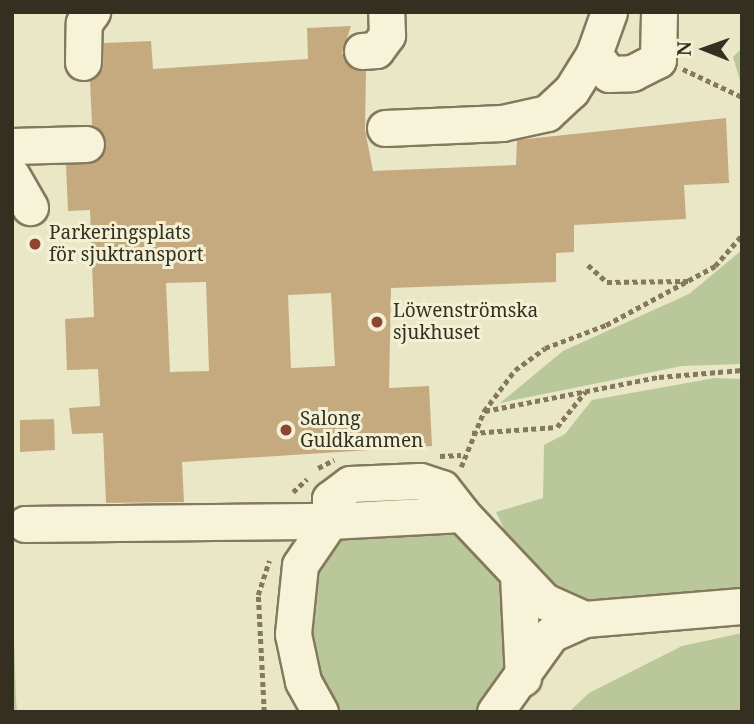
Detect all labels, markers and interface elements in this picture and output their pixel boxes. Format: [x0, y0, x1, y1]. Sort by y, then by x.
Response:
north arrow [670, 14, 740, 84]
text: N [671, 41, 697, 56]
place label: Parkeringsplats för sjuktransport [49, 222, 203, 266]
marker: Parkeringsplats för sjuktransport [27, 236, 43, 252]
place label: Löwenströmska sjukhuset [393, 300, 538, 344]
marker: Löwenströmska sjukhuset [367, 312, 387, 332]
place label: Salong Guldkammen [300, 408, 423, 452]
marker: Salong Guldkammen [278, 422, 294, 438]

